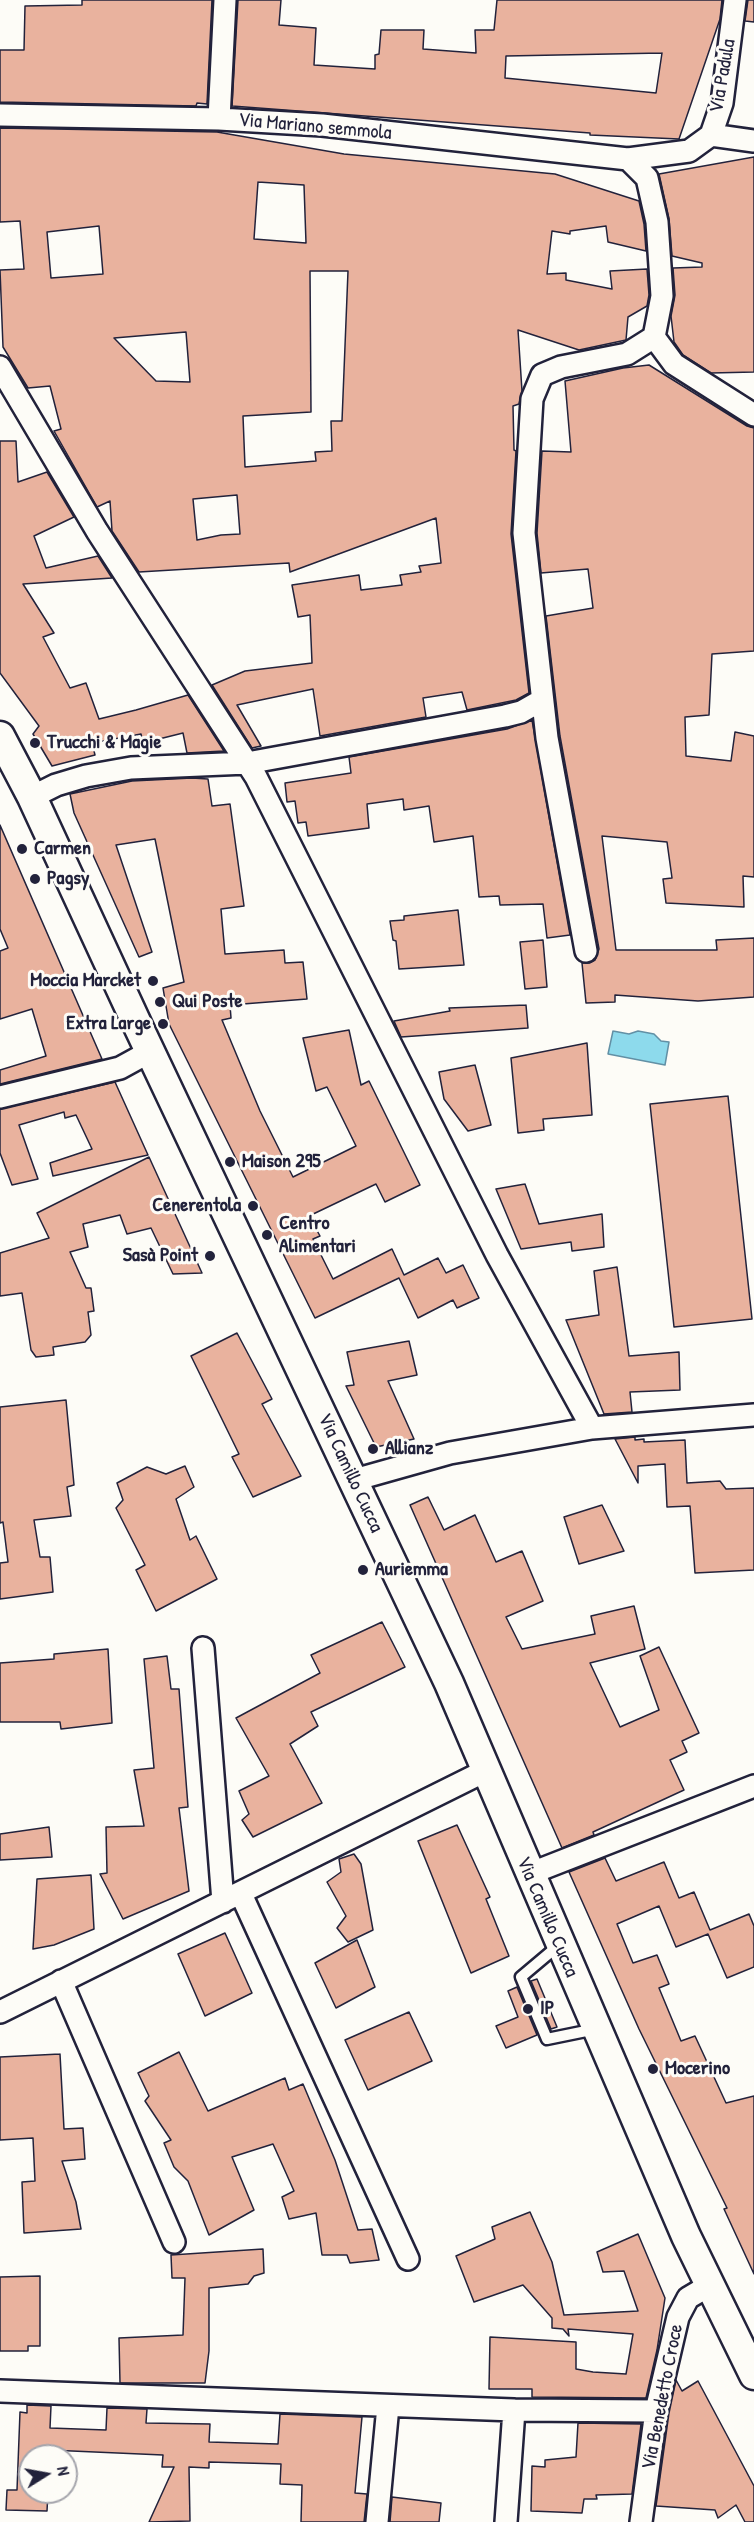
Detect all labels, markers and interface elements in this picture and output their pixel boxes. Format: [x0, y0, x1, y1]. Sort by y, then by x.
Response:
street label: Via Padula [705, 37, 741, 115]
street label: Via Mariano semmola [237, 108, 393, 146]
place label: Trucchi & Magie [47, 731, 161, 755]
marker: Trucchi & Magie [28, 736, 42, 750]
place label: Carmen [34, 837, 91, 861]
marker: Carmen [15, 842, 29, 856]
place label: Pagsy [47, 867, 90, 891]
marker: Pagsy [28, 872, 42, 886]
place label: Moccia Marcket [30, 969, 141, 993]
marker: Moccia Marcket [146, 974, 160, 988]
place label: Qui Poste [172, 990, 242, 1014]
marker: Qui Poste [153, 995, 167, 1009]
place label: Extra Large [66, 1012, 151, 1036]
marker: Extra Large [156, 1017, 170, 1031]
place label: Maison 295 [242, 1150, 321, 1174]
marker: Maison 295 [223, 1155, 237, 1169]
place label: Cenerentola [152, 1194, 241, 1218]
marker: Cenerentola [246, 1199, 260, 1213]
place label: Centro Alimentari [279, 1212, 356, 1259]
marker: Centro Alimentari [260, 1228, 274, 1242]
place label: Sasà Point [123, 1244, 198, 1268]
marker: Sasà Point [203, 1249, 217, 1263]
street label: Via Camillo Cucca [312, 1410, 388, 1536]
place label: Allianz [385, 1437, 433, 1461]
marker: Allianz [366, 1442, 380, 1456]
place label: Auriemma [375, 1558, 448, 1582]
marker: Auriemma [356, 1563, 370, 1577]
street label: Via Camillo Cucca [511, 1853, 583, 1981]
place label: IP [540, 1997, 554, 2021]
marker: IP [521, 2002, 535, 2016]
place label: Mocerino [665, 2057, 730, 2081]
marker: Mocerino [646, 2062, 660, 2076]
street label: Via Benedetto Croce [637, 2322, 689, 2472]
north arrow [18, 2444, 78, 2504]
text: N [52, 2465, 75, 2477]

